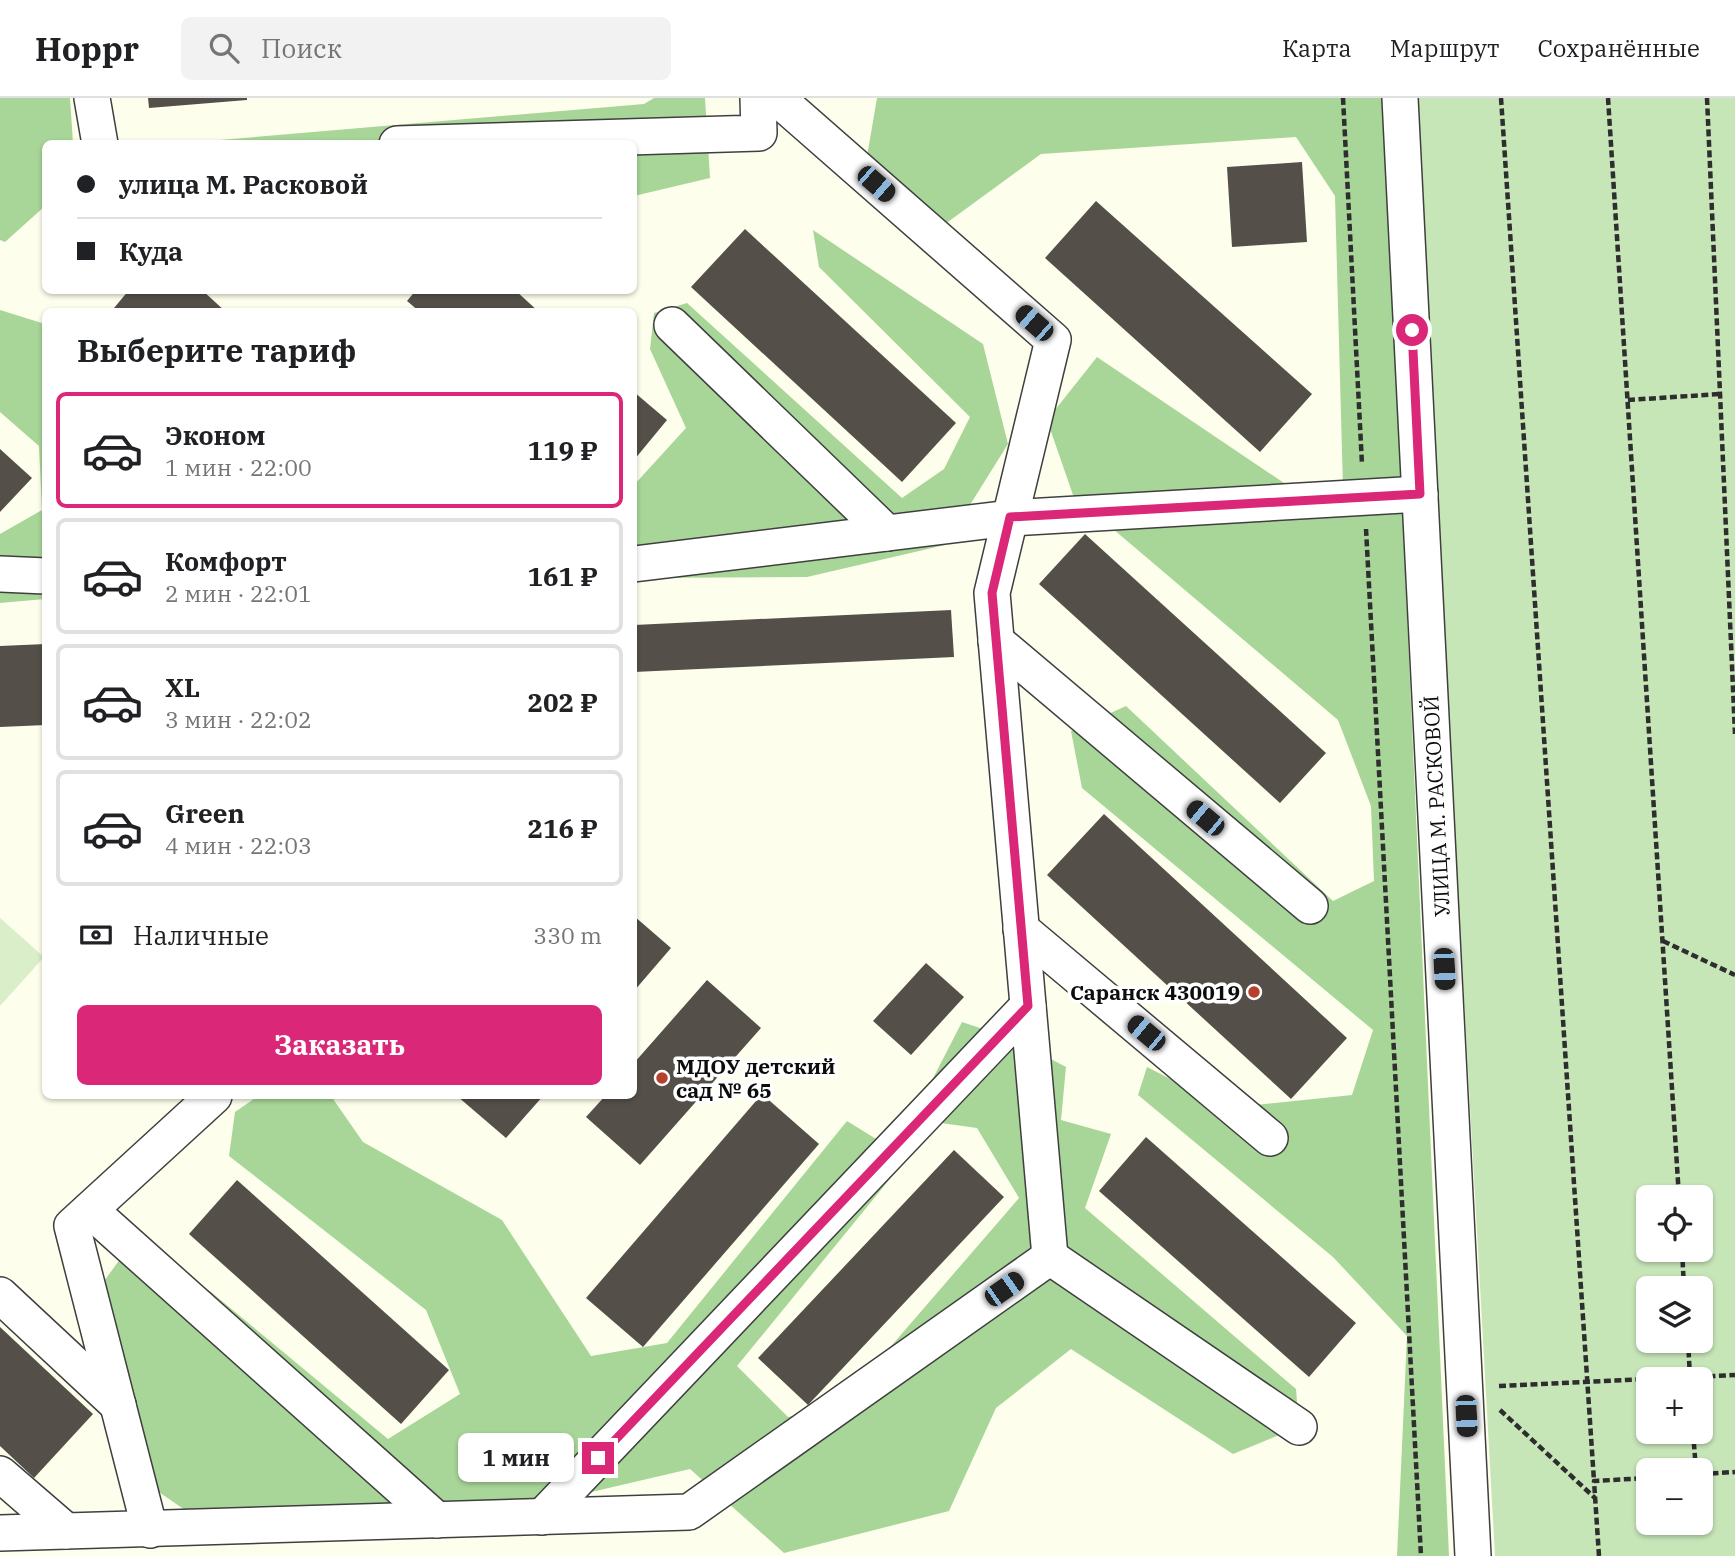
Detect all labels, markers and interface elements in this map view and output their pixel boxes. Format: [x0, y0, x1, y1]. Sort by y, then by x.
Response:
search box [181, 17, 671, 80]
text: Hoppr [35, 27, 139, 70]
icon: search [205, 29, 243, 67]
text: Поиск [261, 31, 342, 65]
text: Карта [1282, 32, 1352, 64]
text: Маршрут [1390, 32, 1499, 64]
text: Сохранённые [1537, 32, 1700, 64]
car [854, 162, 899, 206]
text: улица М. Расковой [119, 167, 368, 201]
text: Куда [119, 234, 183, 268]
car [1012, 301, 1057, 345]
route start [1396, 314, 1428, 346]
text: Выберите тариф [77, 329, 357, 371]
text: Эконом [165, 418, 266, 452]
icon: car [81, 419, 144, 482]
text: 119 ₽ [527, 433, 598, 467]
text: 1 мин · 22:00 [165, 452, 312, 482]
text: Комфорт [165, 544, 287, 578]
icon: car [81, 545, 144, 608]
text: 161 ₽ [527, 559, 598, 593]
text: 2 мин · 22:01 [165, 578, 312, 608]
text: XL [165, 670, 200, 704]
icon: car [81, 671, 144, 734]
text: 202 ₽ [527, 685, 598, 719]
street label: УЛИЦА М. РАСКОВОЙ [1416, 695, 1456, 917]
text: 3 мин · 22:02 [165, 704, 312, 734]
text: Green [165, 796, 245, 830]
car [1183, 796, 1228, 840]
icon: car [81, 797, 144, 860]
text: 216 ₽ [527, 811, 598, 845]
text: 4 мин · 22:03 [165, 830, 312, 860]
icon: cash [77, 916, 115, 954]
text: Наличные [133, 918, 269, 952]
text: 330 m [533, 920, 602, 950]
car [1433, 947, 1456, 991]
place label: Саранск 430019 [1070, 978, 1240, 1006]
marker: Саранск 430019 [1246, 984, 1262, 1000]
button: Заказать [77, 1005, 602, 1085]
car [1124, 1011, 1169, 1055]
place label: МДОУ детский сад № 65 [676, 1052, 835, 1104]
marker: МДОУ детский сад № 65 [654, 1070, 670, 1086]
map controls [1636, 1185, 1713, 1535]
button: locate [1636, 1185, 1713, 1262]
car [981, 1268, 1028, 1310]
button: layers [1636, 1276, 1713, 1353]
button: + [1636, 1367, 1713, 1444]
car [1455, 1394, 1478, 1438]
callout: 1 мин [458, 1434, 574, 1482]
text: 1 мин [482, 1442, 550, 1472]
route end [582, 1442, 614, 1474]
button: − [1636, 1458, 1713, 1535]

